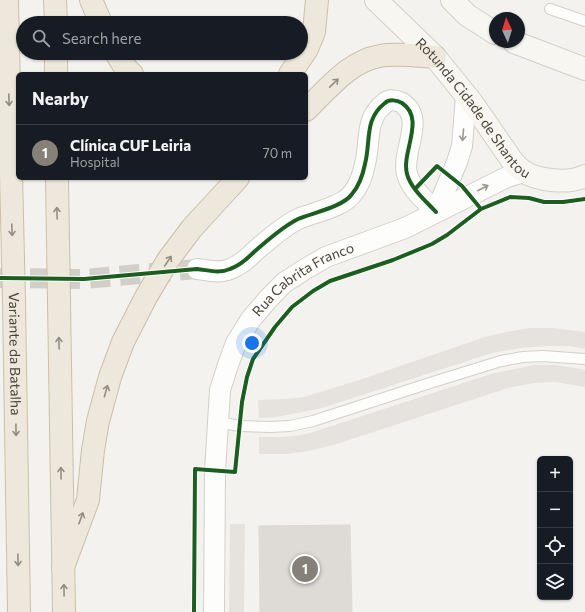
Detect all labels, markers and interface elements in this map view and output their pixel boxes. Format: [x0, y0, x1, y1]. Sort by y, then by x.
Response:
north arrow [489, 12, 525, 48]
search box [16, 16, 308, 60]
icon: search [30, 27, 52, 49]
text: Search here [62, 29, 141, 47]
street label: Rotunda Cidade de Shantou [412, 34, 534, 182]
one-way arrow [329, 79, 339, 88]
text: Nearby [32, 88, 89, 109]
one-way arrow [5, 93, 12, 106]
one-way arrow [459, 128, 467, 141]
text: Clínica CUF Leiria [70, 136, 191, 154]
text: 1 [42, 145, 48, 161]
text: 70 m [263, 145, 292, 161]
text: Hospital [70, 154, 120, 170]
one-way arrow [477, 184, 489, 192]
one-way arrow [53, 207, 61, 220]
one-way arrow [8, 223, 16, 236]
street label: Rua Cabrita Franco [248, 238, 356, 319]
one-way arrow [164, 256, 172, 267]
street label: Variante da Batalha [6, 292, 25, 416]
your location [242, 333, 262, 353]
one-way arrow [55, 337, 63, 350]
one-way arrow [103, 384, 110, 397]
one-way arrow [12, 423, 20, 436]
map controls [537, 456, 573, 600]
button: + [537, 456, 573, 492]
one-way arrow [57, 467, 65, 480]
button: − [537, 492, 573, 528]
one-way arrow [78, 512, 86, 524]
button: locate [537, 528, 573, 564]
one-way arrow [14, 553, 22, 566]
pin: 1 [292, 554, 318, 584]
button: layers [537, 564, 573, 600]
one-way arrow [60, 584, 68, 597]

